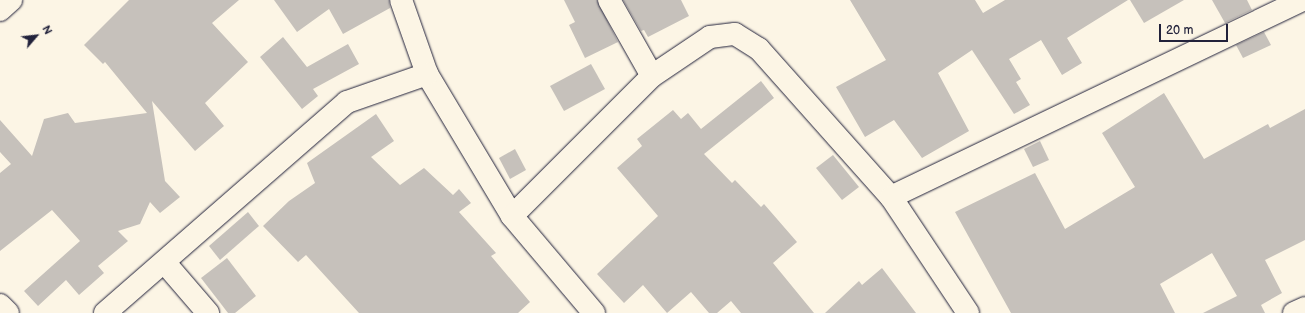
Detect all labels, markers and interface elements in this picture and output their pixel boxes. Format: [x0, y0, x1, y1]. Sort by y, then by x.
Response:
north arrow [16, 16, 56, 56]
scale bar [1161, 16, 1230, 42]
text: N [39, 23, 55, 37]
text: 20 m [1166, 23, 1193, 38]

